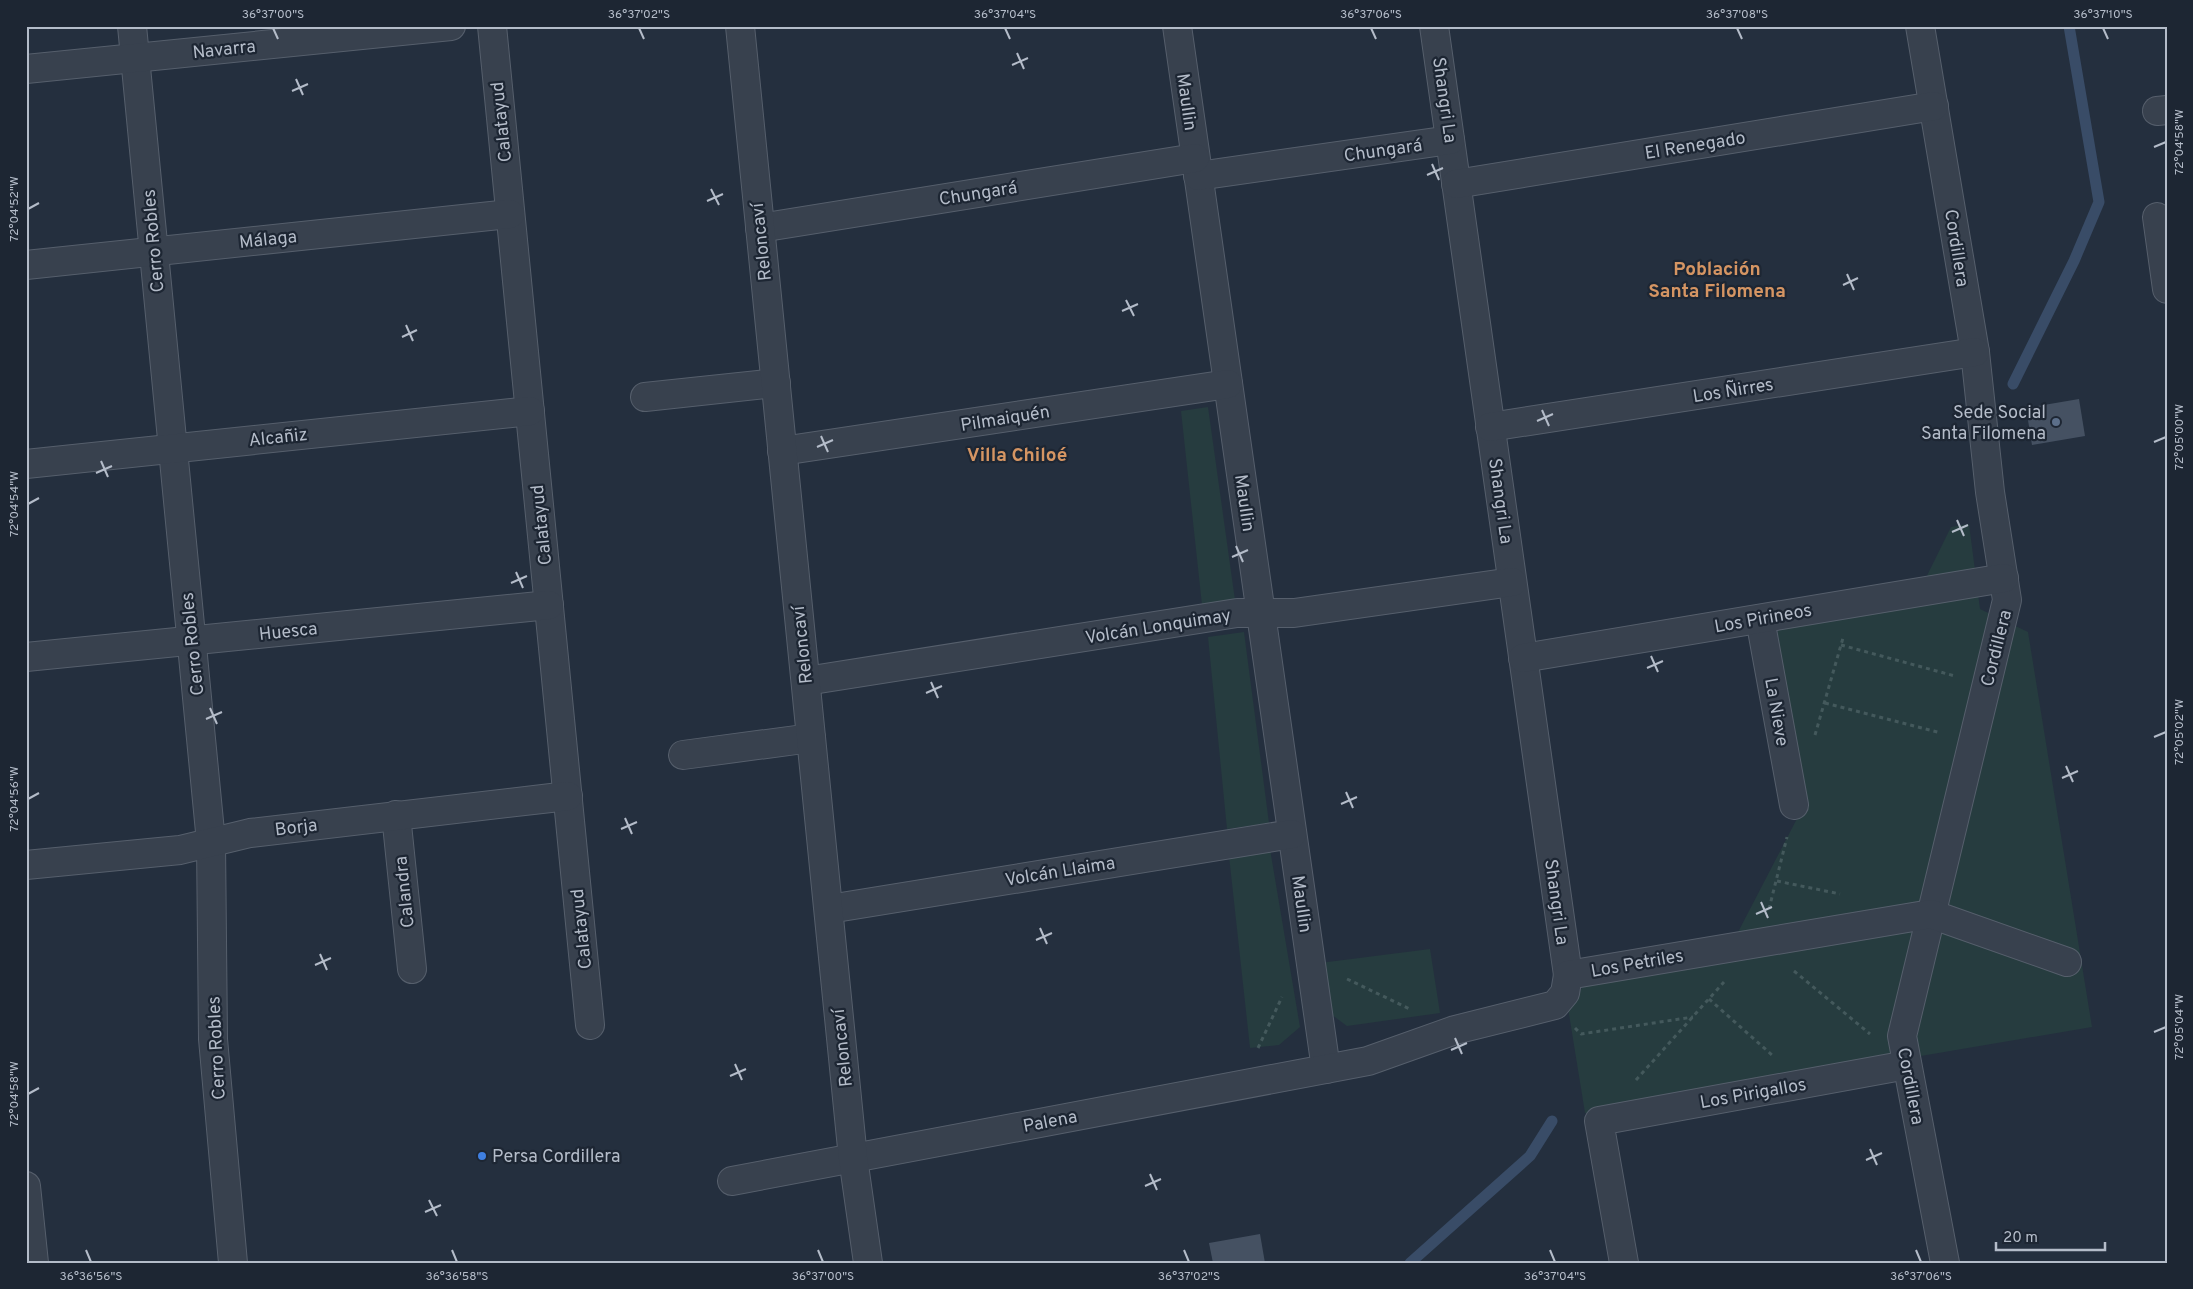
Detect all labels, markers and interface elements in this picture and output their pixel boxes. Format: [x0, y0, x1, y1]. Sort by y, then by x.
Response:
text: 36°37'00"S [242, 7, 304, 23]
text: 36°37'02"S [608, 7, 670, 23]
text: 36°37'04"S [974, 7, 1036, 23]
text: 36°37'06"S [1340, 7, 1402, 23]
text: 36°37'08"S [1706, 7, 1768, 23]
text: 36°37'10"S [2073, 7, 2133, 23]
street label: Navarra [192, 36, 257, 65]
street label: Shangri La [1426, 56, 1461, 145]
street label: Maullin [1170, 72, 1201, 132]
street label: Calatayud [487, 80, 518, 163]
text: 72°04'58"W [2172, 109, 2188, 175]
street label: El Renegado [1643, 127, 1747, 166]
street label: Chungará [1343, 135, 1424, 168]
text: 72°04'52"W [7, 176, 23, 242]
street label: Chungará [937, 177, 1019, 212]
street label: Cerro Robles [139, 188, 170, 294]
street label: Reloncaví [747, 200, 778, 282]
street label: Cordillera [1938, 208, 1973, 289]
street label: Málaga [238, 226, 298, 255]
district label: Población Santa Filomena [1648, 258, 1786, 304]
street label: Los Ñirres [1691, 372, 1775, 409]
street label: Pilmaiquén [959, 401, 1051, 438]
place label: Sede Social Santa Filomena [1921, 402, 2046, 446]
text: 72°05'00"W [2172, 404, 2188, 470]
marker: Sede Social Santa Filomena [2050, 416, 2062, 428]
street label: Alcañiz [247, 424, 309, 453]
district label: Villa Chiloé [967, 444, 1067, 468]
street label: Shangri La [1482, 457, 1517, 546]
text: 72°04'54"W [7, 471, 23, 537]
street label: Maullin [1228, 473, 1259, 533]
street label: Calatayud [527, 483, 558, 566]
street label: Cerro Robles [177, 591, 210, 697]
street label: Los Pirineos [1713, 600, 1814, 639]
street label: Reloncaví [788, 603, 819, 685]
street label: Volcán Lonquimay [1084, 605, 1233, 650]
street label: Cordillera [1977, 608, 2018, 689]
street label: Huesca [258, 618, 319, 647]
street label: La Nieve [1758, 676, 1793, 748]
text: 72°05'02"W [2172, 699, 2188, 765]
text: 72°04'56"W [7, 766, 23, 832]
street label: Borja [273, 814, 319, 843]
street label: Volcán Llaima [1003, 852, 1117, 893]
street label: Calandra [390, 855, 421, 929]
street label: Shangri La [1538, 858, 1573, 947]
street label: Maullin [1285, 874, 1316, 934]
street label: Calatayud [567, 887, 598, 970]
street label: Los Petriles [1589, 945, 1685, 984]
text: 72°05'04"W [2172, 994, 2188, 1060]
street label: Cerro Robles [203, 996, 232, 1100]
street label: Reloncaví [828, 1006, 859, 1088]
street label: Cordillera [1891, 1046, 1928, 1127]
text: 72°04'58"W [7, 1061, 23, 1127]
street label: Los Pirigallos [1698, 1074, 1808, 1115]
street label: Palena [1021, 1106, 1079, 1139]
place label: Persa Cordillera [492, 1146, 620, 1169]
marker: Persa Cordillera [476, 1150, 488, 1162]
scale bar [1996, 1219, 2104, 1251]
text: 20 m [2003, 1229, 2038, 1248]
text: 36°36'56"S [60, 1269, 122, 1285]
text: 36°36'58"S [425, 1269, 489, 1285]
text: 36°37'00"S [792, 1269, 854, 1285]
text: 36°37'02"S [1158, 1269, 1220, 1285]
text: 36°37'04"S [1524, 1269, 1586, 1285]
text: 36°37'06"S [1890, 1269, 1952, 1285]

